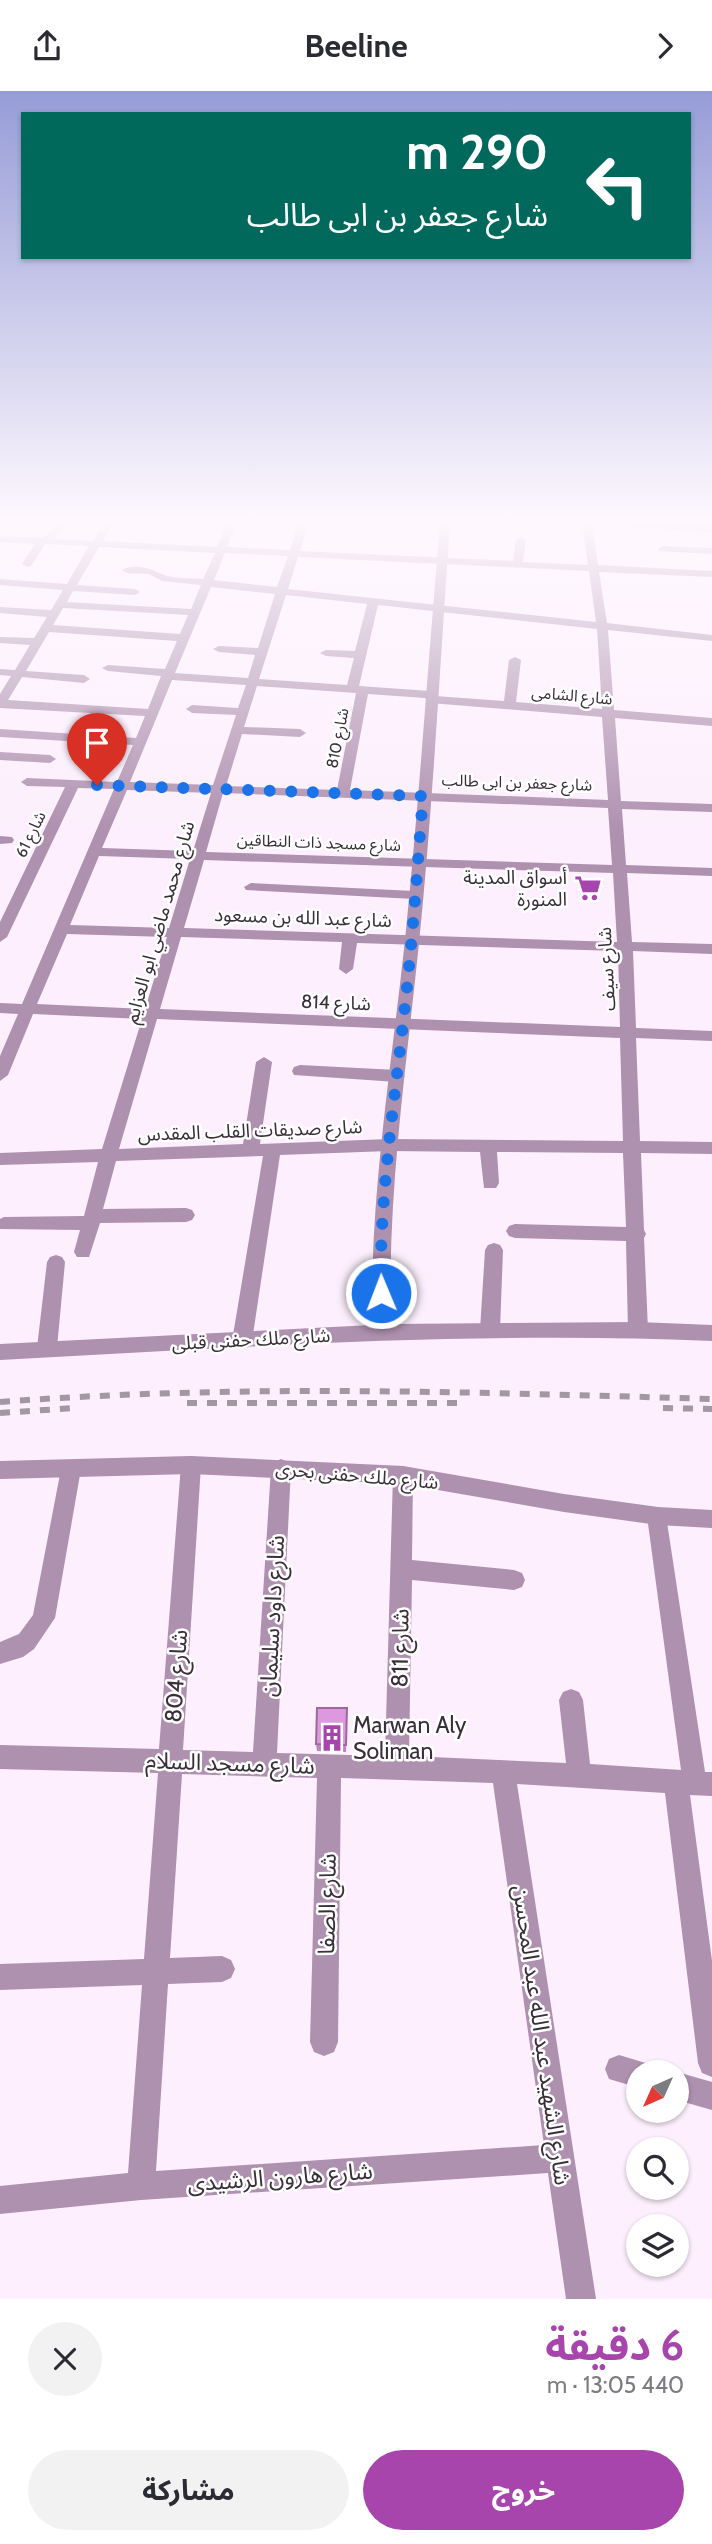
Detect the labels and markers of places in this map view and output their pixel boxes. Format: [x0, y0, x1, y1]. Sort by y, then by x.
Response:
pin [67, 713, 127, 785]
place label: أسواق المدينة المنورة [463, 866, 567, 911]
supermarket icon: أسواق المدينة المنورة [573, 873, 603, 903]
place label: Marwan Aly Soliman [353, 1711, 467, 1765]
building icon: Marwan Aly Soliman [317, 1723, 347, 1753]

